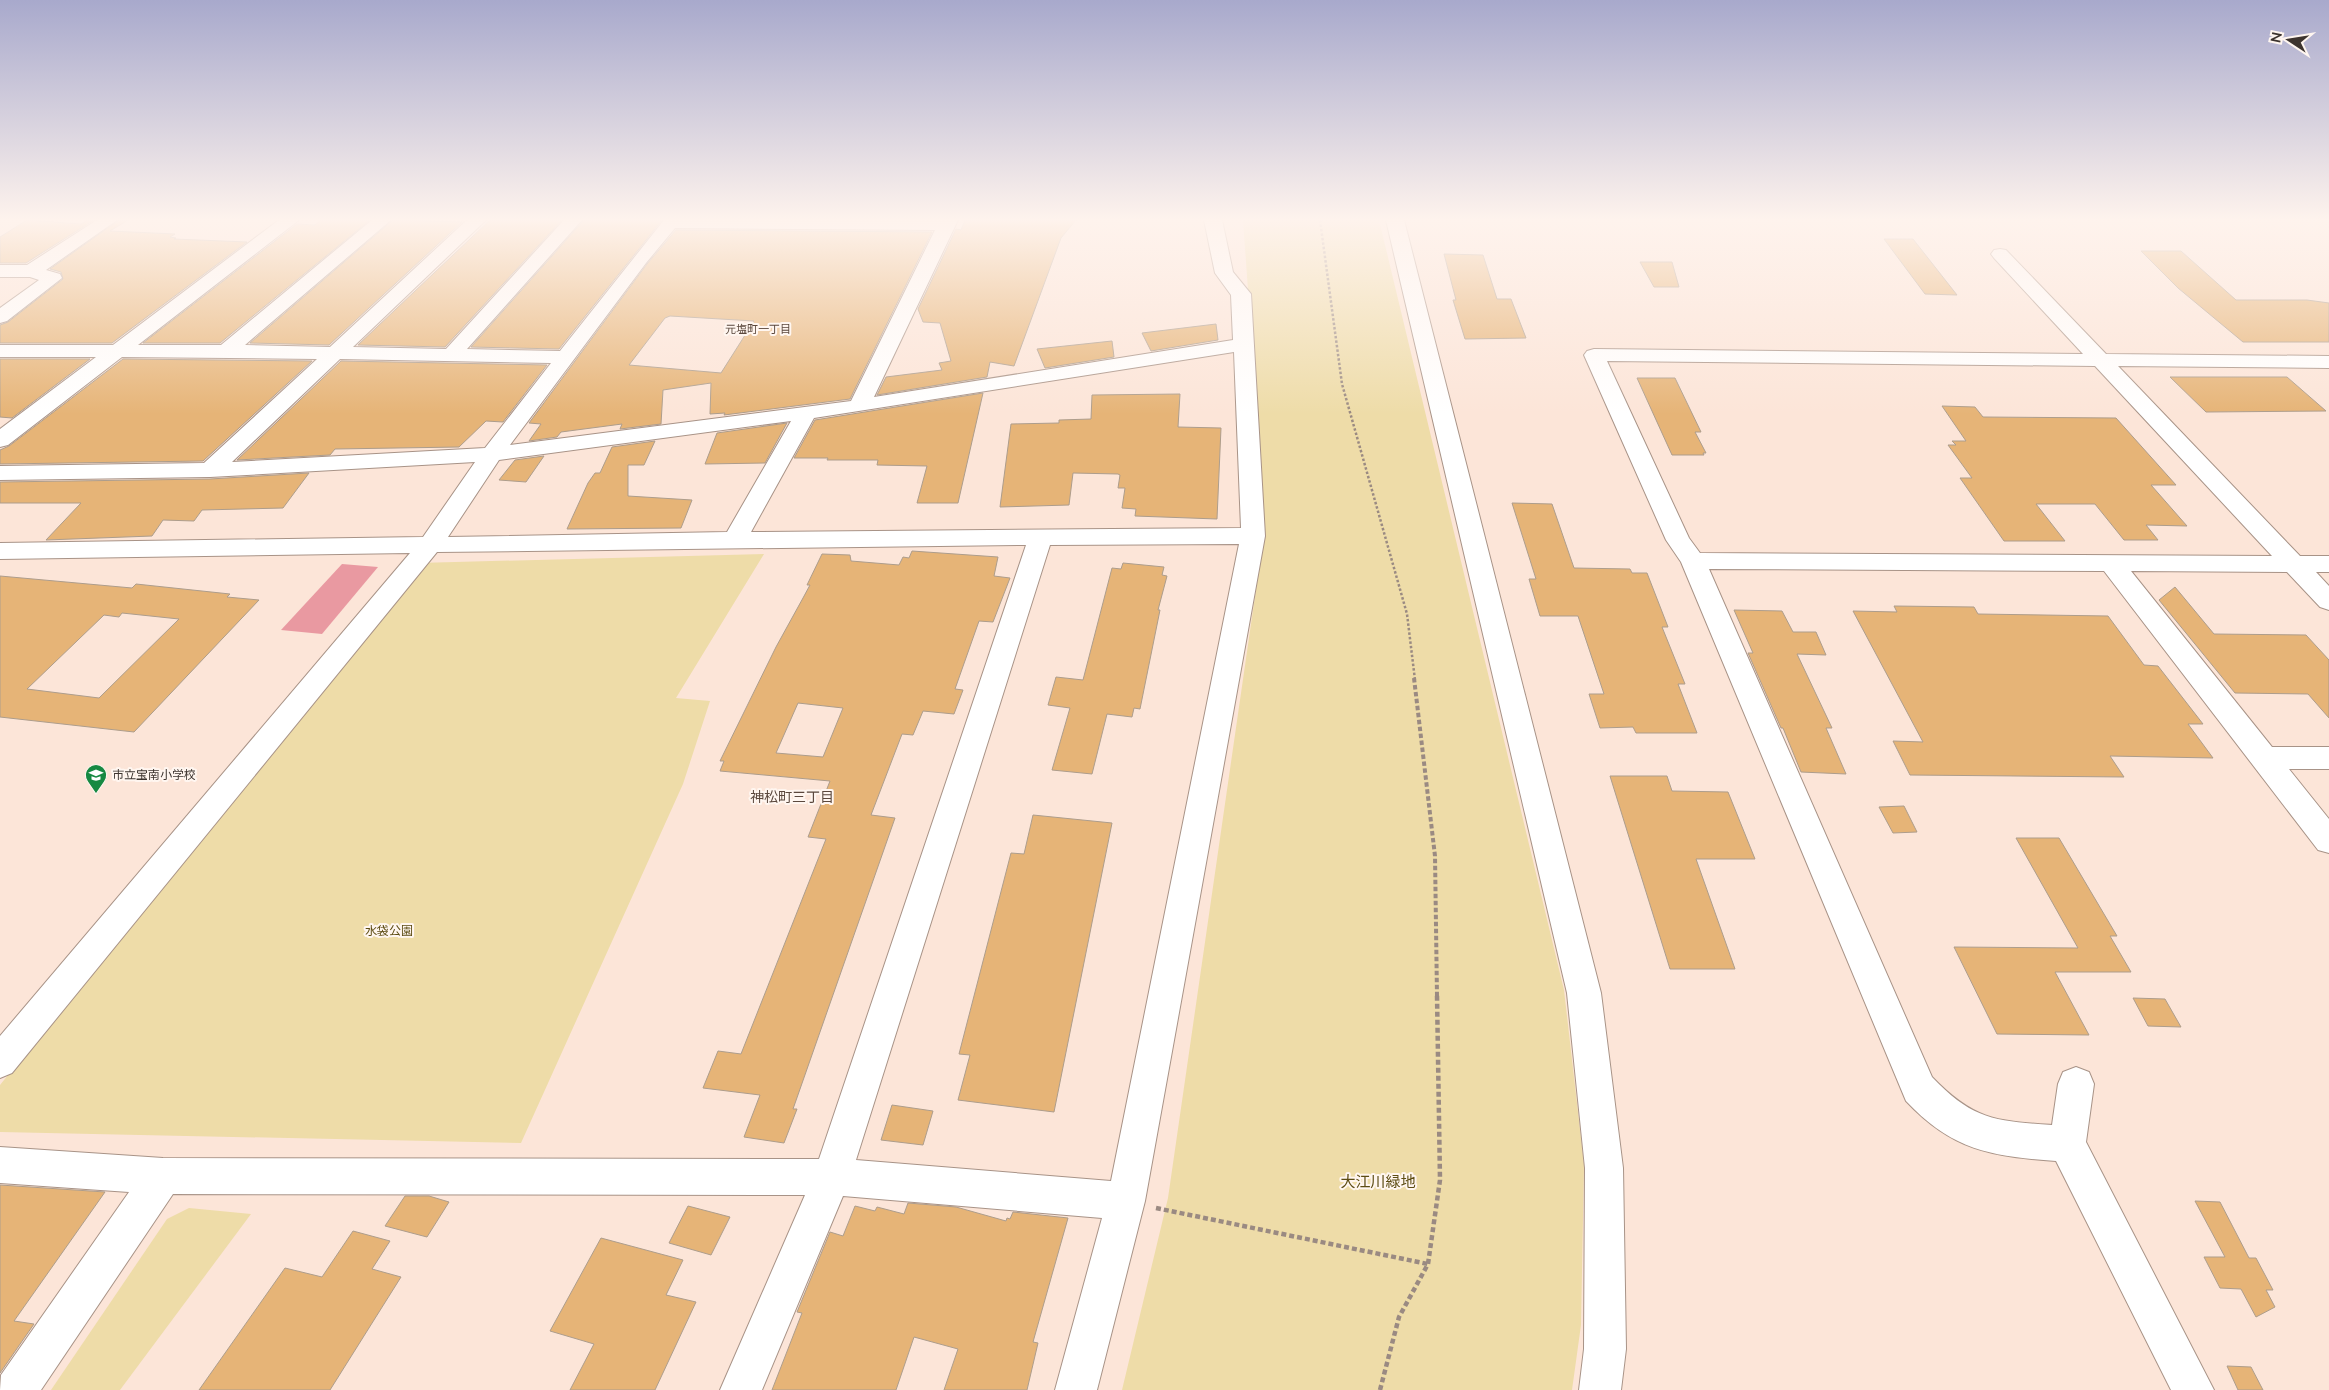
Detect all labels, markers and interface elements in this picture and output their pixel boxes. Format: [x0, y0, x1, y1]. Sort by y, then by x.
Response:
north arrow [2264, 15, 2314, 65]
text: N [2266, 30, 2287, 45]
district label: 元塩町一丁目 [725, 322, 791, 337]
school or university icon: 市立宝南小学校 [84, 763, 108, 794]
place label: 市立宝南小学校 [112, 767, 196, 783]
district label: 神松町三丁目 [750, 788, 834, 807]
park label: 水袋公園 [365, 923, 413, 939]
park label: 大江川緑地 [1340, 1172, 1416, 1192]

